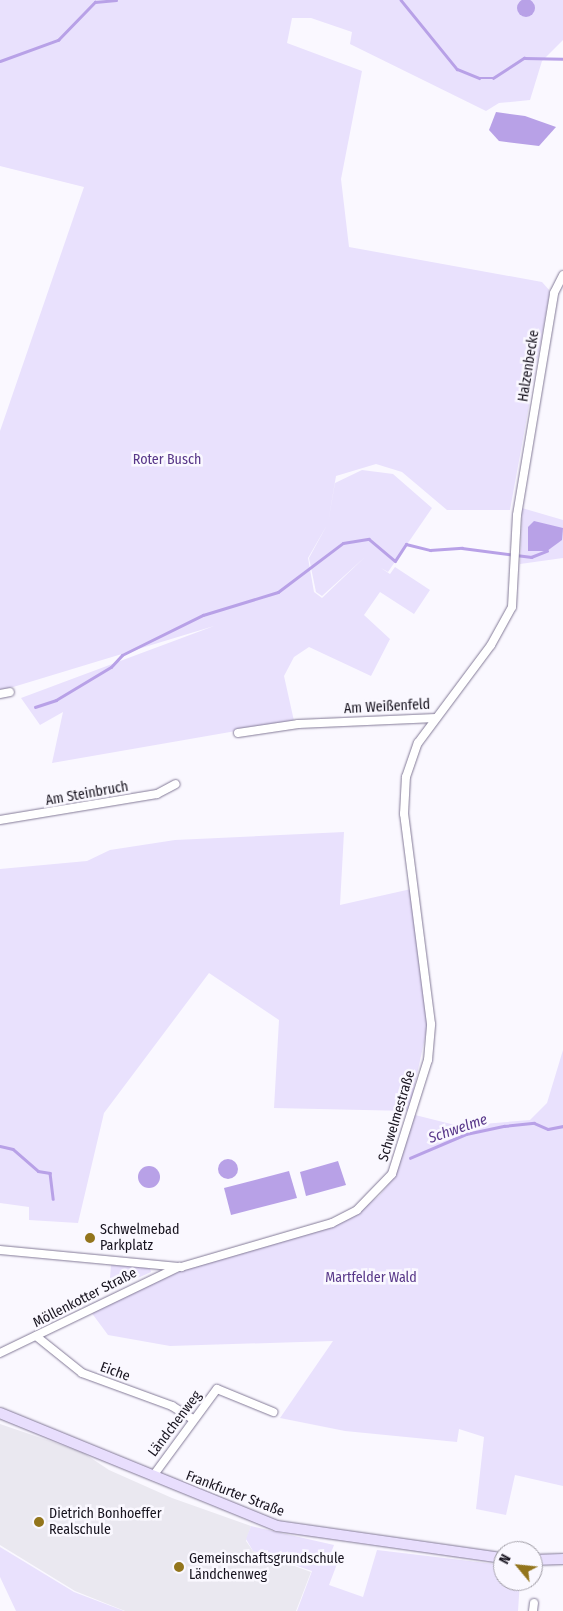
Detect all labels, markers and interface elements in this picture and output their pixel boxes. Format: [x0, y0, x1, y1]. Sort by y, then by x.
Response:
street label: Halzenbecke [515, 329, 543, 403]
park label: Roter Busch [133, 452, 201, 468]
street label: Am Weißenfeld [344, 696, 430, 718]
street label: Am Steinbruch [44, 778, 130, 810]
street label: Schwelmestraße [375, 1069, 419, 1163]
water label: Schwelme [426, 1111, 490, 1147]
place label: Schwelmebad Parkplatz [100, 1222, 179, 1254]
marker: Schwelmebad Parkplatz [84, 1232, 96, 1244]
street label: Möllenkotter Straße [30, 1265, 140, 1331]
park label: Martfelder Wald [325, 1270, 417, 1286]
street label: Eiche [98, 1359, 132, 1385]
street label: Ländchenweg [145, 1388, 205, 1460]
street label: Frankfurter Straße [183, 1468, 287, 1520]
place label: Dietrich Bonhoeffer Realschule [49, 1506, 162, 1538]
marker: Dietrich Bonhoeffer Realschule [33, 1516, 45, 1528]
north arrow [493, 1541, 543, 1591]
place label: Gemeinschaftsgrundschule Ländchenweg [189, 1551, 344, 1584]
text: N [496, 1552, 515, 1567]
marker: Gemeinschaftsgrundschule Ländchenweg [173, 1561, 185, 1573]

